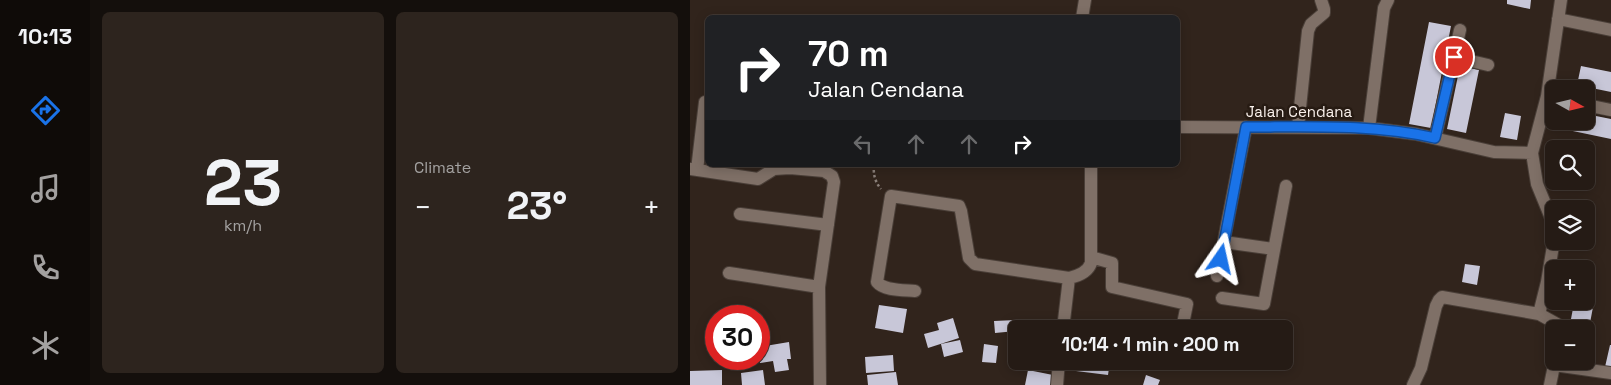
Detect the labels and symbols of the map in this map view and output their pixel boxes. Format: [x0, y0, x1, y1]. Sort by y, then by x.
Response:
pin [1433, 36, 1475, 78]
north arrow [1545, 80, 1595, 130]
street label: Jalan Cendana [1246, 102, 1353, 121]
position arrow [1194, 232, 1246, 284]
speed limit sign: 30 [705, 305, 770, 370]

